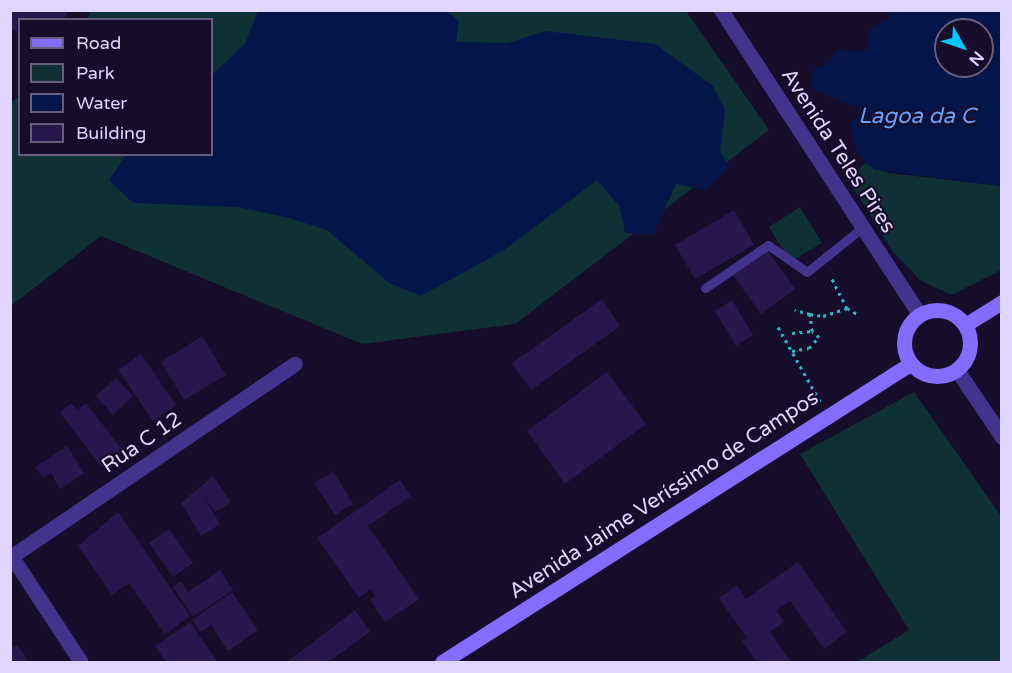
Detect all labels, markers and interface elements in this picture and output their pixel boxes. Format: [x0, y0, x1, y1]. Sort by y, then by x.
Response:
legend [18, 18, 213, 156]
north arrow [934, 18, 994, 78]
text: Road [76, 32, 121, 54]
text: N [964, 47, 988, 70]
text: Park [76, 62, 114, 84]
street label: Avenida Teles Pires [775, 64, 901, 238]
text: Water [76, 92, 127, 114]
water label: Lagoa da C [858, 104, 976, 130]
text: Building [76, 122, 146, 144]
street label: Avenida Jaime Veríssimo de Campos [505, 385, 823, 605]
street label: Rua C 12 [97, 407, 187, 479]

